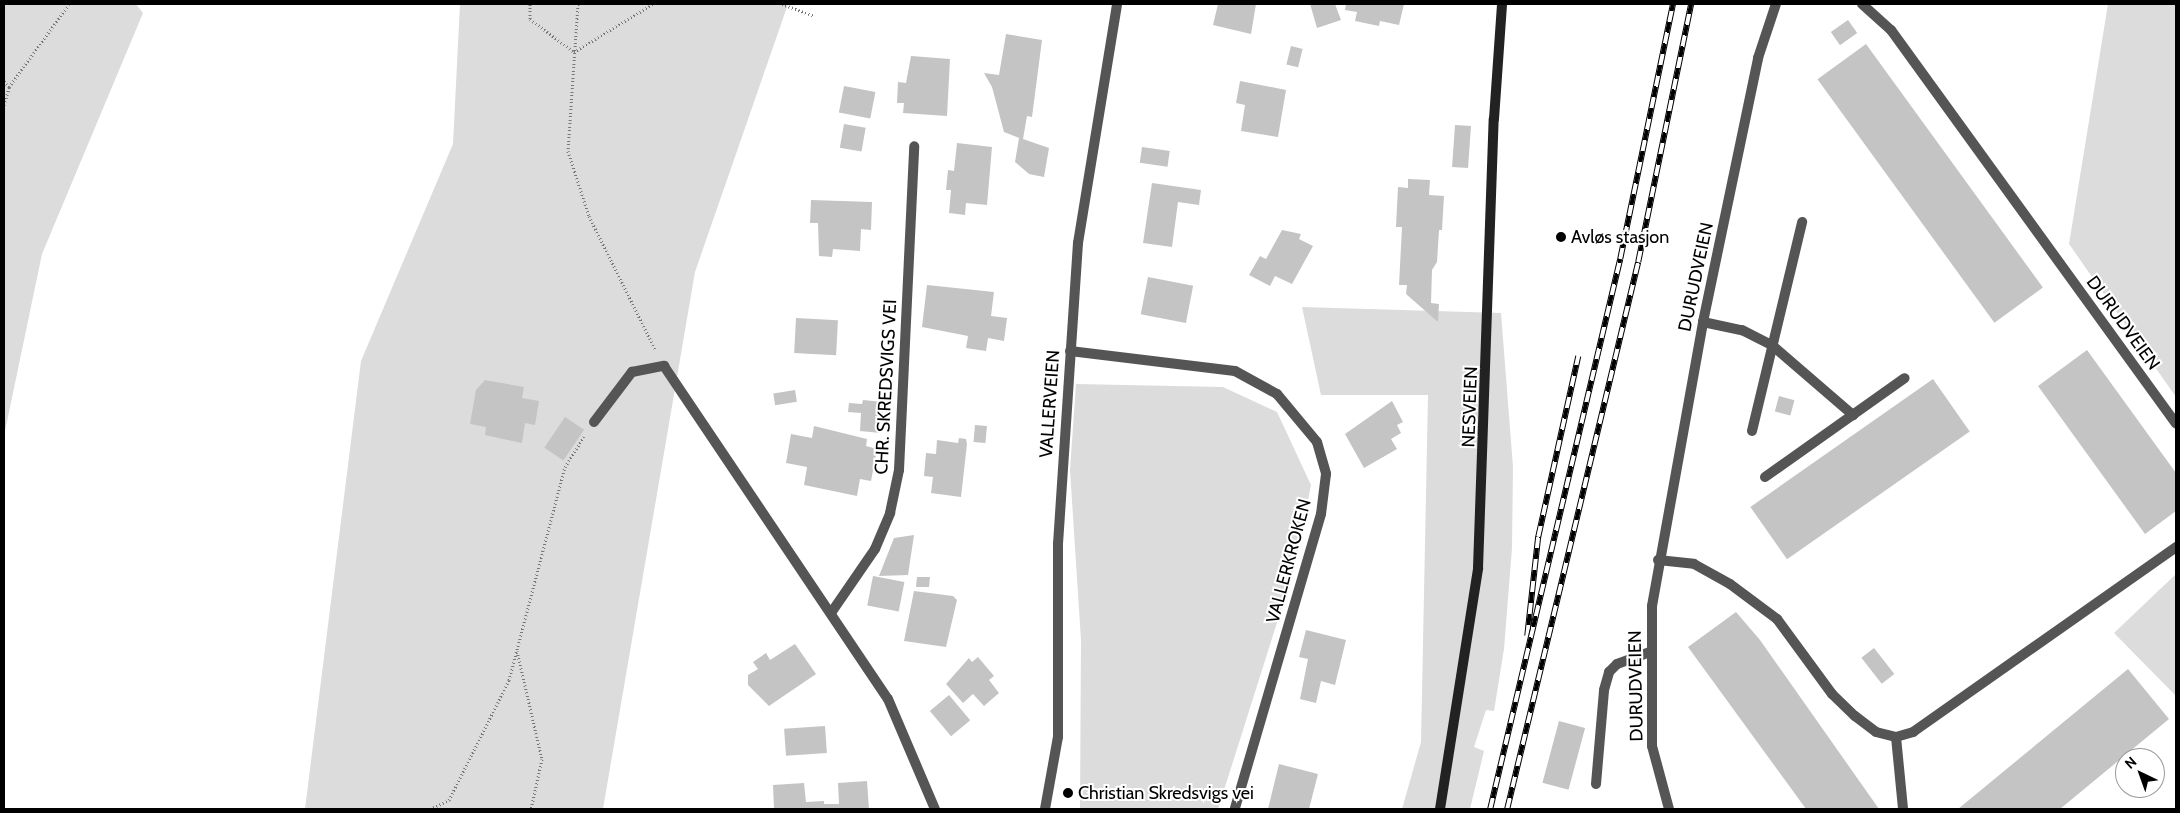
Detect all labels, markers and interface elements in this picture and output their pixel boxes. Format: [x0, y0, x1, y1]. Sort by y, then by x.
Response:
street label: DURUDVEIEN [1674, 220, 1718, 334]
place label: Avløs stasjon [1571, 226, 1669, 248]
marker: Avløs stasjon [1555, 231, 1567, 243]
street label: DURUDVEIEN [2082, 272, 2164, 374]
street label: CHR. SKREDSVIGS VEI [871, 299, 901, 475]
street label: VALLERVEIEN [1035, 349, 1065, 459]
street label: NESVEIEN [1458, 366, 1482, 448]
street label: VALLERKROKEN [1262, 496, 1316, 626]
street label: DURUDVEIEN [1624, 630, 1648, 742]
north arrow [2115, 748, 2165, 798]
text: N [2121, 753, 2140, 773]
place label: Christian Skredsvigs vei [1078, 782, 1254, 804]
marker: Christian Skredsvigs vei [1062, 787, 1074, 799]

